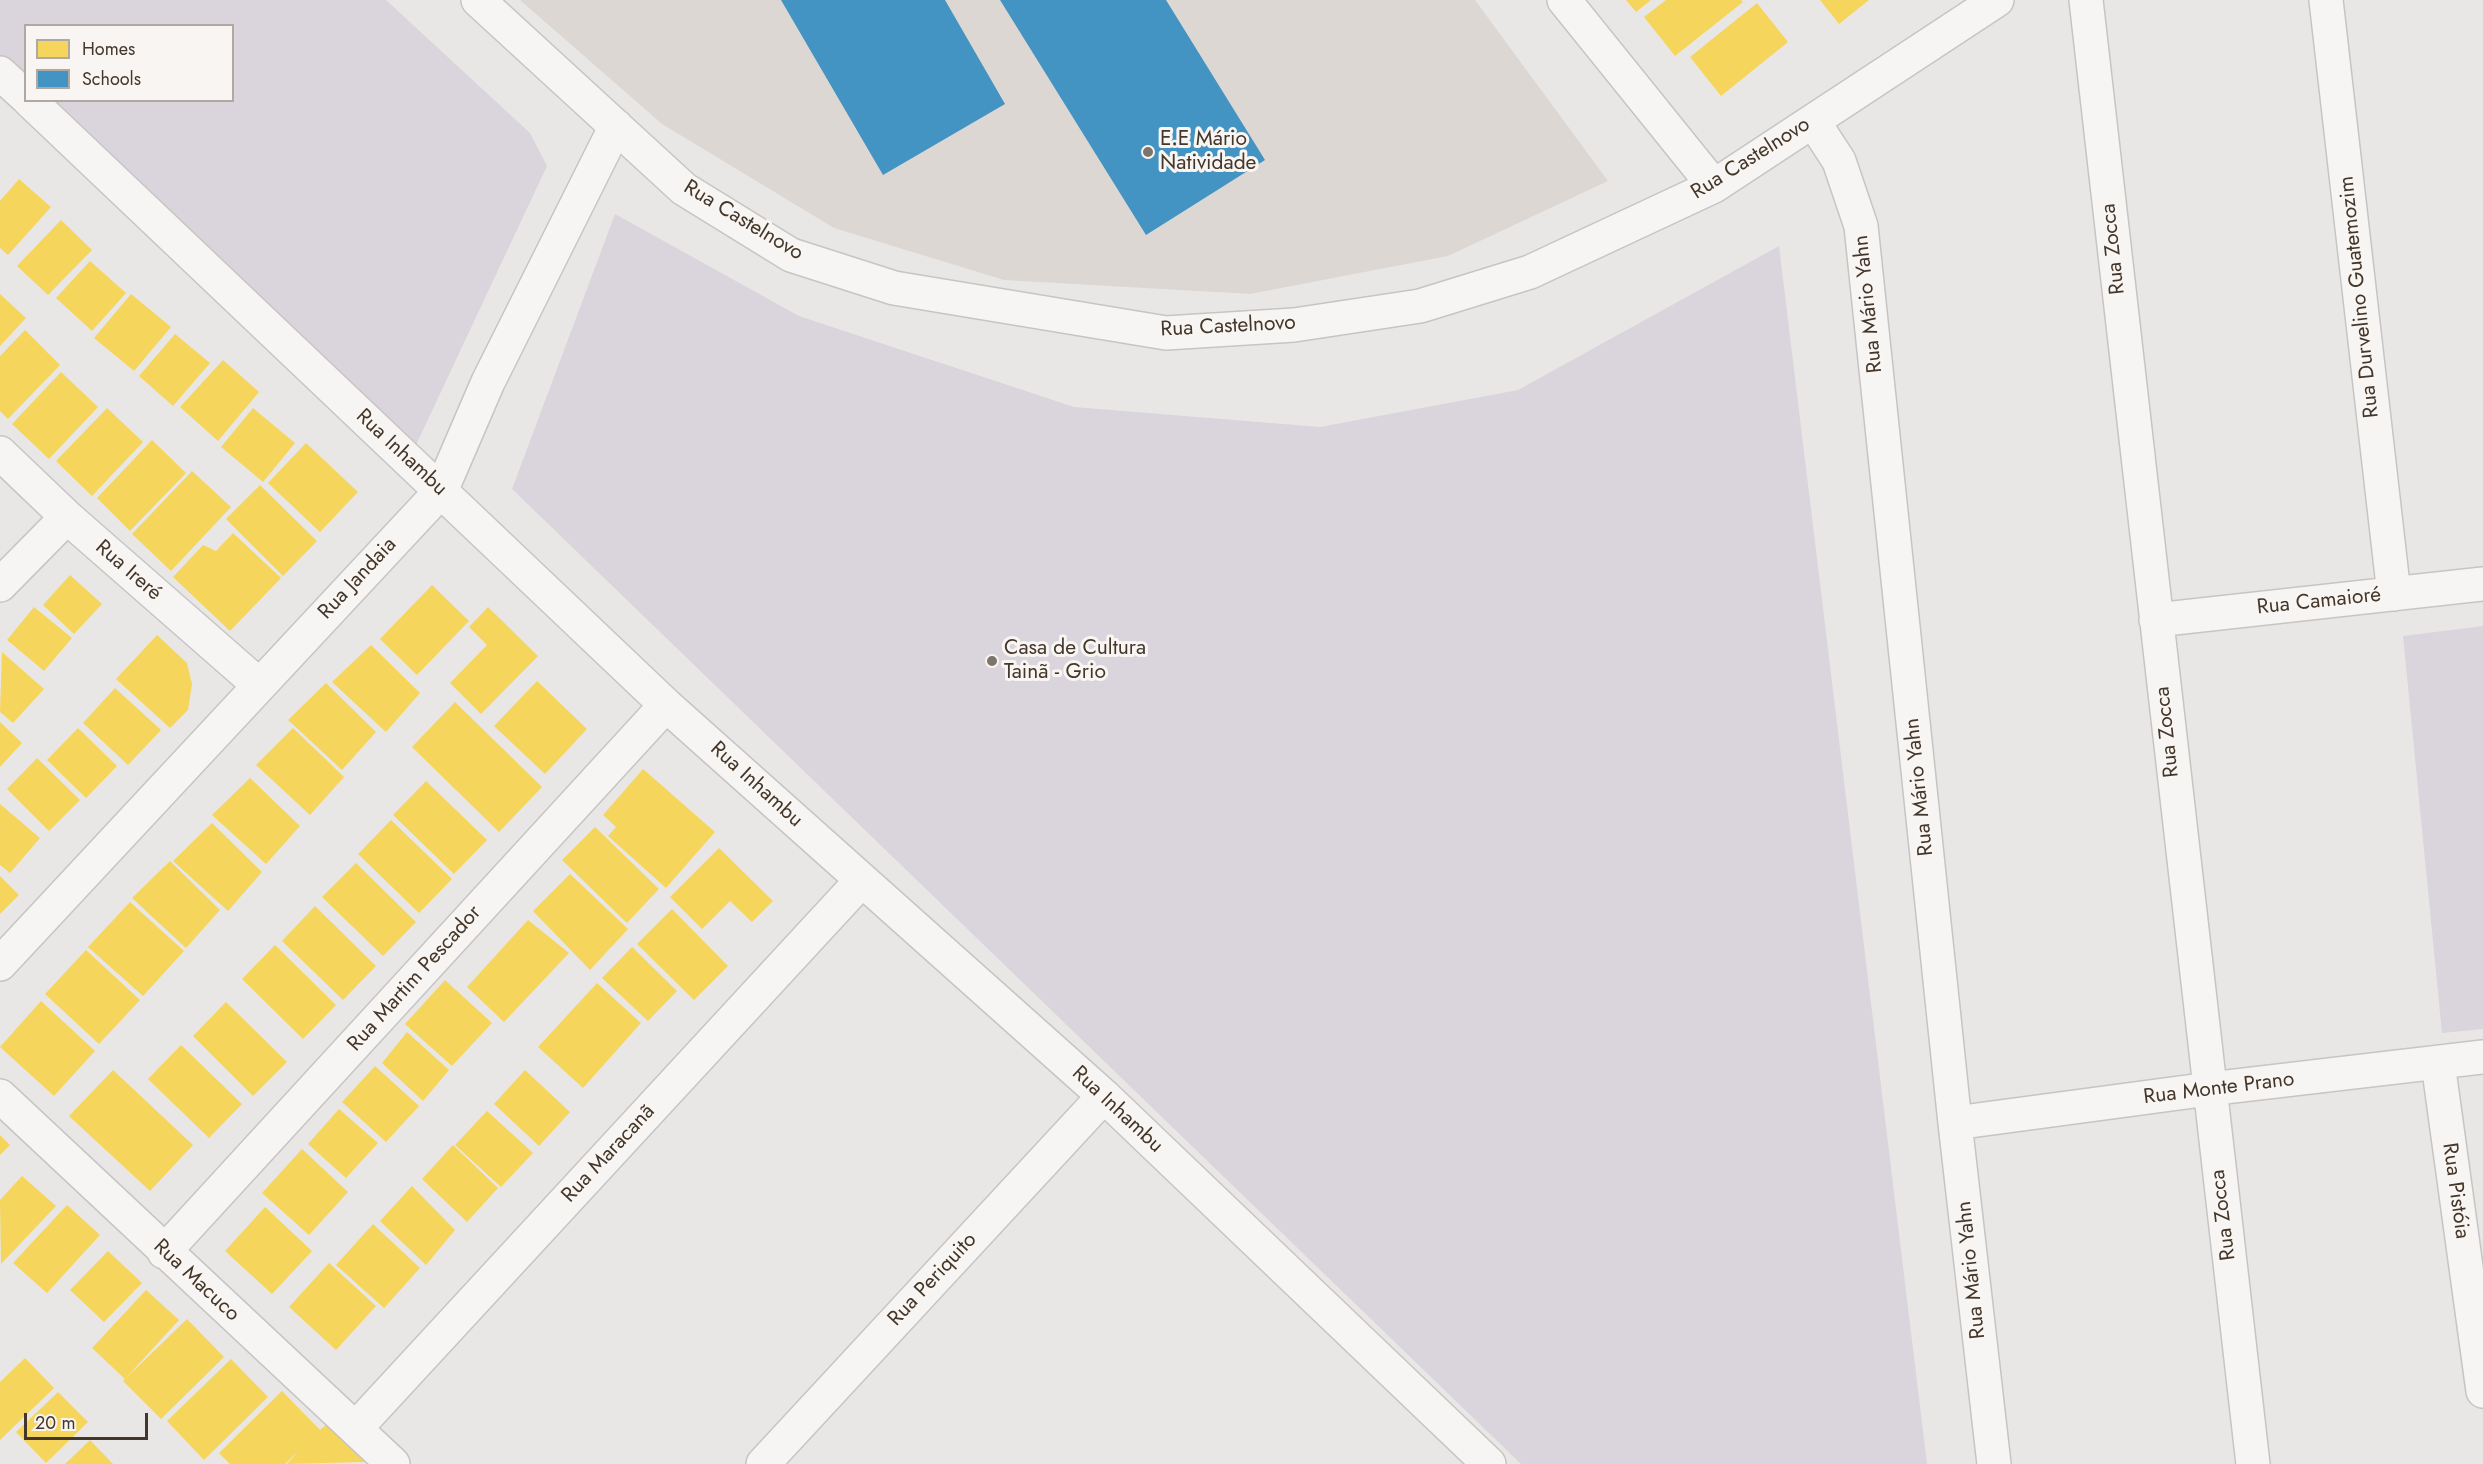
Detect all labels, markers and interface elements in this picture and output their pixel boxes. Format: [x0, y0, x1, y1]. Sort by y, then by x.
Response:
legend [24, 24, 234, 102]
text: Homes [82, 36, 135, 62]
text: Schools [82, 66, 141, 92]
street label: Rua Castelnovo [1687, 112, 1815, 206]
place label: E.E Mário Natividade [1160, 127, 1256, 177]
marker: E.E Mário Natividade [1141, 145, 1155, 159]
street label: Rua Castelnovo [678, 175, 808, 267]
street label: Rua Durvelino Guatemozim [2335, 175, 2385, 419]
street label: Rua Zocca [2097, 202, 2131, 296]
street label: Rua Mário Yahn [1849, 234, 1889, 374]
street label: Rua Castelnovo [1160, 311, 1296, 343]
street label: Rua Inhambu [350, 404, 452, 502]
street label: Rua Jandaia [314, 533, 402, 625]
street label: Rua Ireré [90, 535, 166, 607]
street label: Rua Camaioré [2256, 583, 2382, 621]
place label: Casa de Cultura Tainã - Grio [1004, 636, 1146, 686]
marker: Casa de Cultura Tainã - Grio [985, 654, 999, 668]
street label: Rua Zocca [2151, 685, 2185, 779]
street label: Rua Mário Yahn [1900, 717, 1940, 857]
street label: Rua Inhambu [705, 737, 807, 833]
street label: Rua Martim Pescador [343, 901, 487, 1057]
street label: Rua Inhambu [1066, 1061, 1168, 1159]
street label: Rua Monte Prano [2142, 1067, 2296, 1111]
street label: Rua Maracanã [557, 1100, 661, 1208]
street label: Rua Pistóia [2436, 1141, 2474, 1241]
street label: Rua Zocca [2206, 1168, 2242, 1262]
street label: Rua Mário Yahn [1952, 1200, 1992, 1340]
street label: Rua Periquito [883, 1228, 983, 1332]
street label: Rua Macuco [148, 1235, 244, 1327]
scale bar [27, 1401, 152, 1439]
text: 20 m [35, 1410, 75, 1436]

